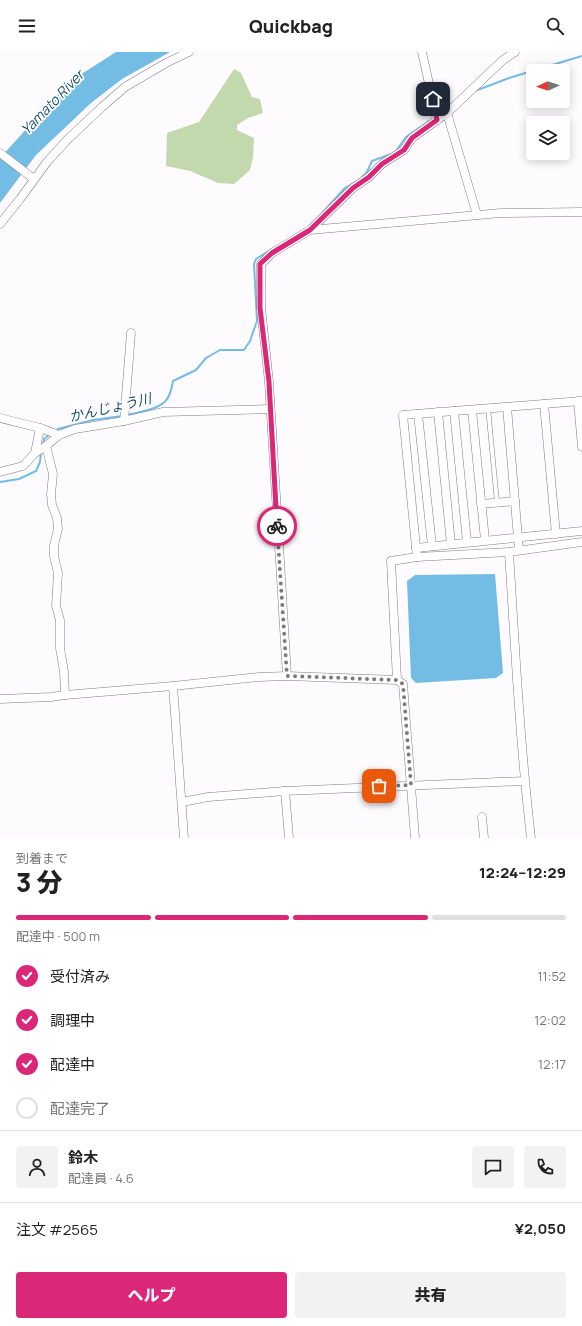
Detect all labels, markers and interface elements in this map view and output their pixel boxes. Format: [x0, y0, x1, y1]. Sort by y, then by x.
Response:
text: Quickbag [249, 14, 333, 38]
icon: menu [16, 15, 38, 37]
icon: search [544, 15, 566, 37]
water label: Yamato River [16, 64, 89, 138]
north arrow [526, 64, 570, 108]
map controls [526, 64, 570, 160]
pin [416, 82, 450, 116]
icon: home [422, 88, 444, 110]
button: layers [526, 116, 570, 160]
water label: かんじょう川 [67, 388, 155, 426]
courier [257, 506, 297, 546]
icon: bike [266, 515, 288, 537]
pin [362, 769, 396, 803]
icon: bag [368, 775, 390, 797]
text: 到着まで [16, 849, 68, 867]
text: 12:24–12:29 [479, 862, 566, 883]
text: 3 分 [16, 864, 63, 900]
text: 配達中 · 500 m [16, 927, 100, 945]
icon: check [16, 965, 38, 987]
text: 受付済み [50, 966, 110, 987]
text: 11:52 [537, 967, 566, 985]
icon: check [16, 1009, 38, 1031]
text: 調理中 [50, 1010, 95, 1031]
text: 12:02 [534, 1011, 566, 1029]
icon: check [16, 1053, 38, 1075]
text: 配達中 [50, 1054, 95, 1075]
text: 12:17 [538, 1055, 566, 1073]
text: 配達完了 [50, 1098, 110, 1119]
button: person [16, 1146, 58, 1188]
button: chat [472, 1146, 514, 1188]
button: phone [524, 1146, 566, 1188]
text: 鈴木 [68, 1147, 98, 1168]
text: 配達員 · 4.6 [68, 1169, 134, 1187]
text: ¥2,050 [515, 1218, 566, 1239]
text: 注文 #2565 [16, 1219, 98, 1240]
button: ヘルプ [16, 1272, 287, 1318]
button: 共有 [295, 1272, 566, 1318]

